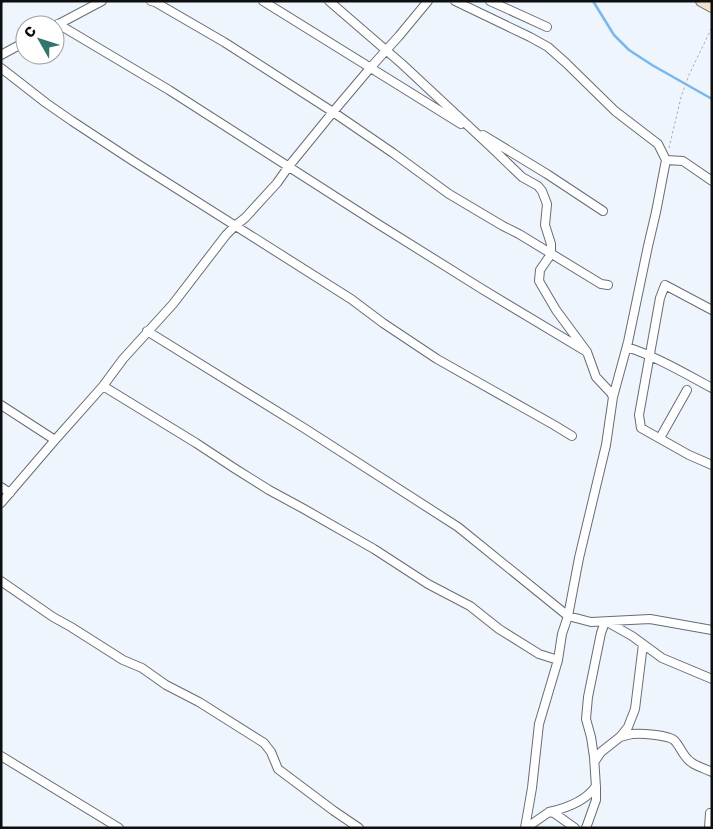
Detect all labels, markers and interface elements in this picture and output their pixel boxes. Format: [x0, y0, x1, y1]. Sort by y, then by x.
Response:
north arrow [15, 15, 65, 65]
text: С [21, 23, 40, 41]

